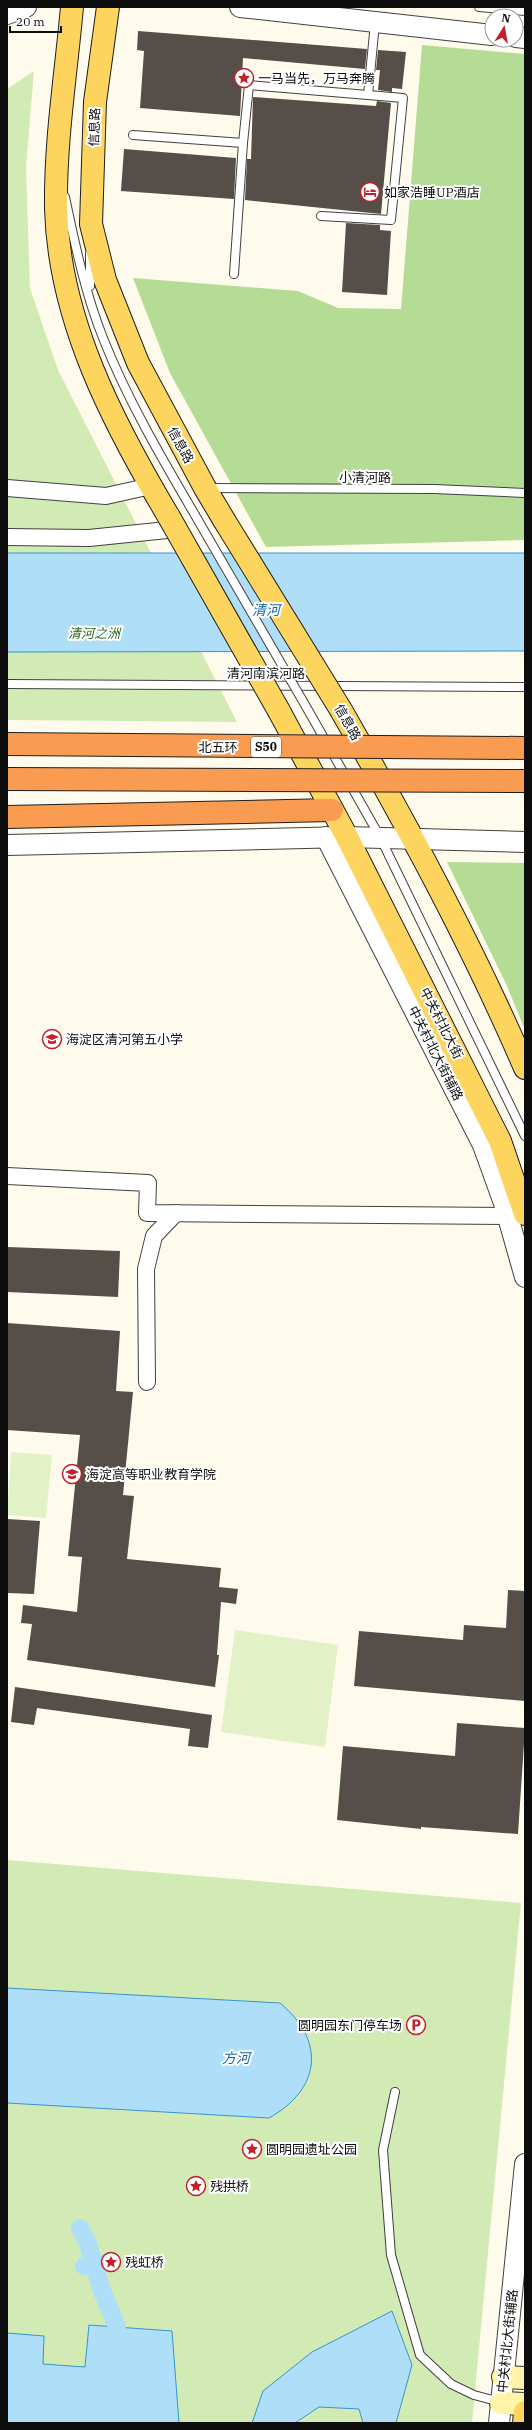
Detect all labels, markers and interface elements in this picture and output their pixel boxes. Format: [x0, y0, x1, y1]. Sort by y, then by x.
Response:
scale bar [10, 8, 61, 34]
north arrow [484, 8, 524, 48]
text: N [500, 10, 512, 26]
text: 20 m [16, 14, 45, 29]
place icon: 一马当先，万马奔腾 [233, 67, 255, 89]
place label: 一马当先，万马奔腾 [258, 70, 375, 87]
street label: 信息路 [85, 107, 104, 147]
hotel icon: 如家浩睡UP酒店 [359, 181, 381, 203]
place label: 如家浩睡UP酒店 [384, 184, 480, 201]
street label: 信息路 [164, 424, 197, 466]
street label: 小清河路 [339, 469, 391, 486]
water label: 清河 [252, 601, 283, 619]
park label: 清河之洲 [68, 625, 122, 642]
street label: 清河南滨河路 [227, 665, 305, 682]
street label: 信息路 [330, 701, 365, 743]
road number: S50 [251, 737, 281, 757]
street label: 北五环 [198, 739, 238, 756]
street label: 中关村北大街 [416, 985, 467, 1062]
street label: 中关村北大街辅路 [404, 1003, 467, 1103]
school or university icon: 海淀区清河第五小学 [41, 1028, 63, 1050]
place label: 海淀区清河第五小学 [66, 1031, 183, 1048]
school or university icon: 海淀高等职业教育学院 [61, 1463, 83, 1485]
place label: 海淀高等职业教育学院 [86, 1466, 216, 1483]
parking icon: 圆明园东门停车场 [405, 2014, 427, 2036]
place label: 圆明园东门停车场 [298, 2017, 402, 2034]
water label: 方河 [222, 2049, 253, 2067]
place icon: 圆明园遗址公园 [241, 2138, 263, 2160]
place label: 圆明园遗址公园 [266, 2141, 357, 2158]
place icon: 残拱桥 [185, 2175, 207, 2197]
place label: 残拱桥 [210, 2178, 249, 2195]
place icon: 残虹桥 [100, 2251, 122, 2273]
place label: 残虹桥 [125, 2254, 164, 2271]
street label: 中关村北大街辅路 [494, 2288, 521, 2394]

